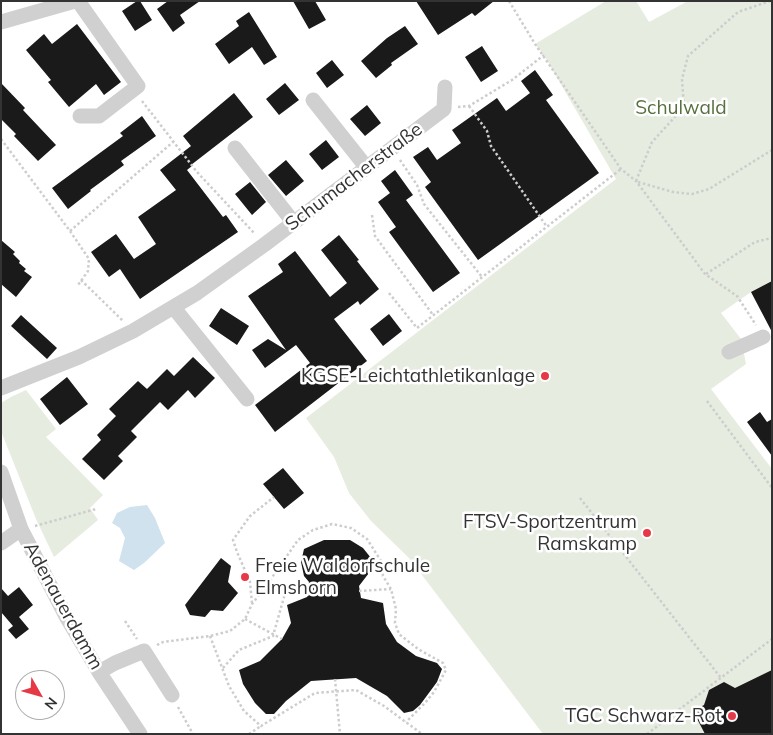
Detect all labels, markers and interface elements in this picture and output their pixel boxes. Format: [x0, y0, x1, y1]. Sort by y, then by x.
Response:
park label: Schulwald [635, 97, 727, 119]
street label: Schumacherstraße [281, 118, 427, 236]
place label: KGSE-Leichtathletikanlage [301, 365, 535, 387]
marker: KGSE-Leichtathletikanlage [539, 370, 551, 382]
place label: FTSV-Sportzentrum Ramskamp [463, 511, 637, 555]
marker: FTSV-Sportzentrum Ramskamp [641, 527, 653, 539]
street label: Adenauerdamm [19, 538, 107, 674]
place label: Freie Waldorfschule Elmshorn [255, 555, 430, 599]
marker: Freie Waldorfschule Elmshorn [239, 571, 251, 583]
north arrow [15, 670, 65, 720]
text: N [41, 694, 61, 713]
place label: TGC Schwarz-Rot [565, 705, 722, 727]
marker: TGC Schwarz-Rot [726, 710, 738, 722]

